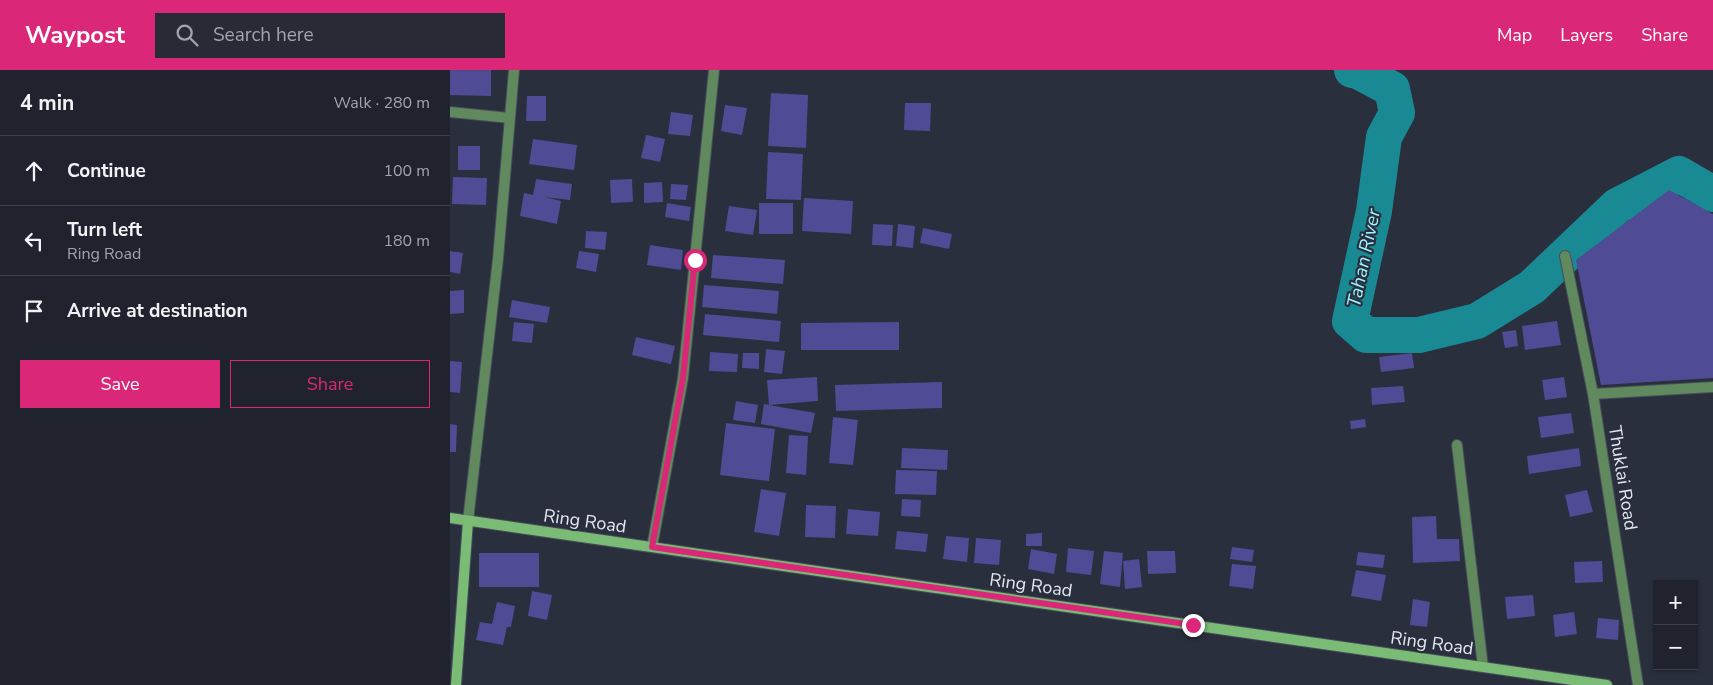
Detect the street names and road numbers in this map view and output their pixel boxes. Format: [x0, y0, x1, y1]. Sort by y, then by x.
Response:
street label: Thuklai Road [1603, 424, 1643, 532]
street label: Ring Road [542, 503, 628, 539]
street label: Ring Road [988, 567, 1074, 603]
street label: Ring Road [1389, 625, 1475, 661]

